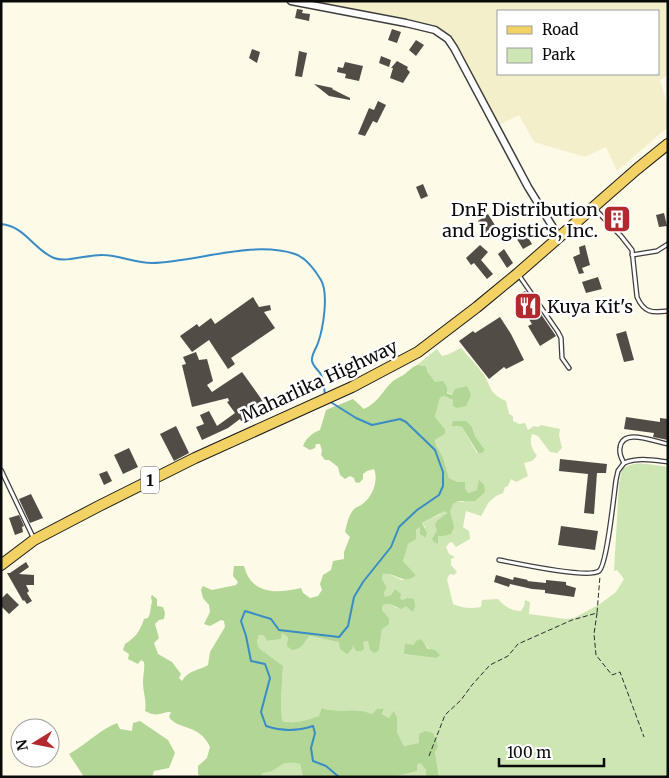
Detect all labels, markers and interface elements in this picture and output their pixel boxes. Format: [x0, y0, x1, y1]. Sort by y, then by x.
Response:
legend [497, 10, 659, 75]
text: Road [542, 20, 578, 39]
text: Park [542, 45, 576, 64]
place label: DnF Distribution and Logistics, Inc. [442, 198, 598, 242]
building icon: DnF Distribution and Logistics, Inc. [602, 204, 632, 234]
restaurant icon: Kuya Kit's [513, 291, 543, 321]
place label: Kuya Kit's [547, 295, 633, 318]
street label: Maharlika Highway [237, 334, 402, 427]
road number: 1 [141, 466, 159, 494]
north arrow [10, 718, 60, 768]
scale bar [499, 736, 604, 768]
text: N [12, 738, 32, 752]
text: 100 m [507, 743, 551, 762]

